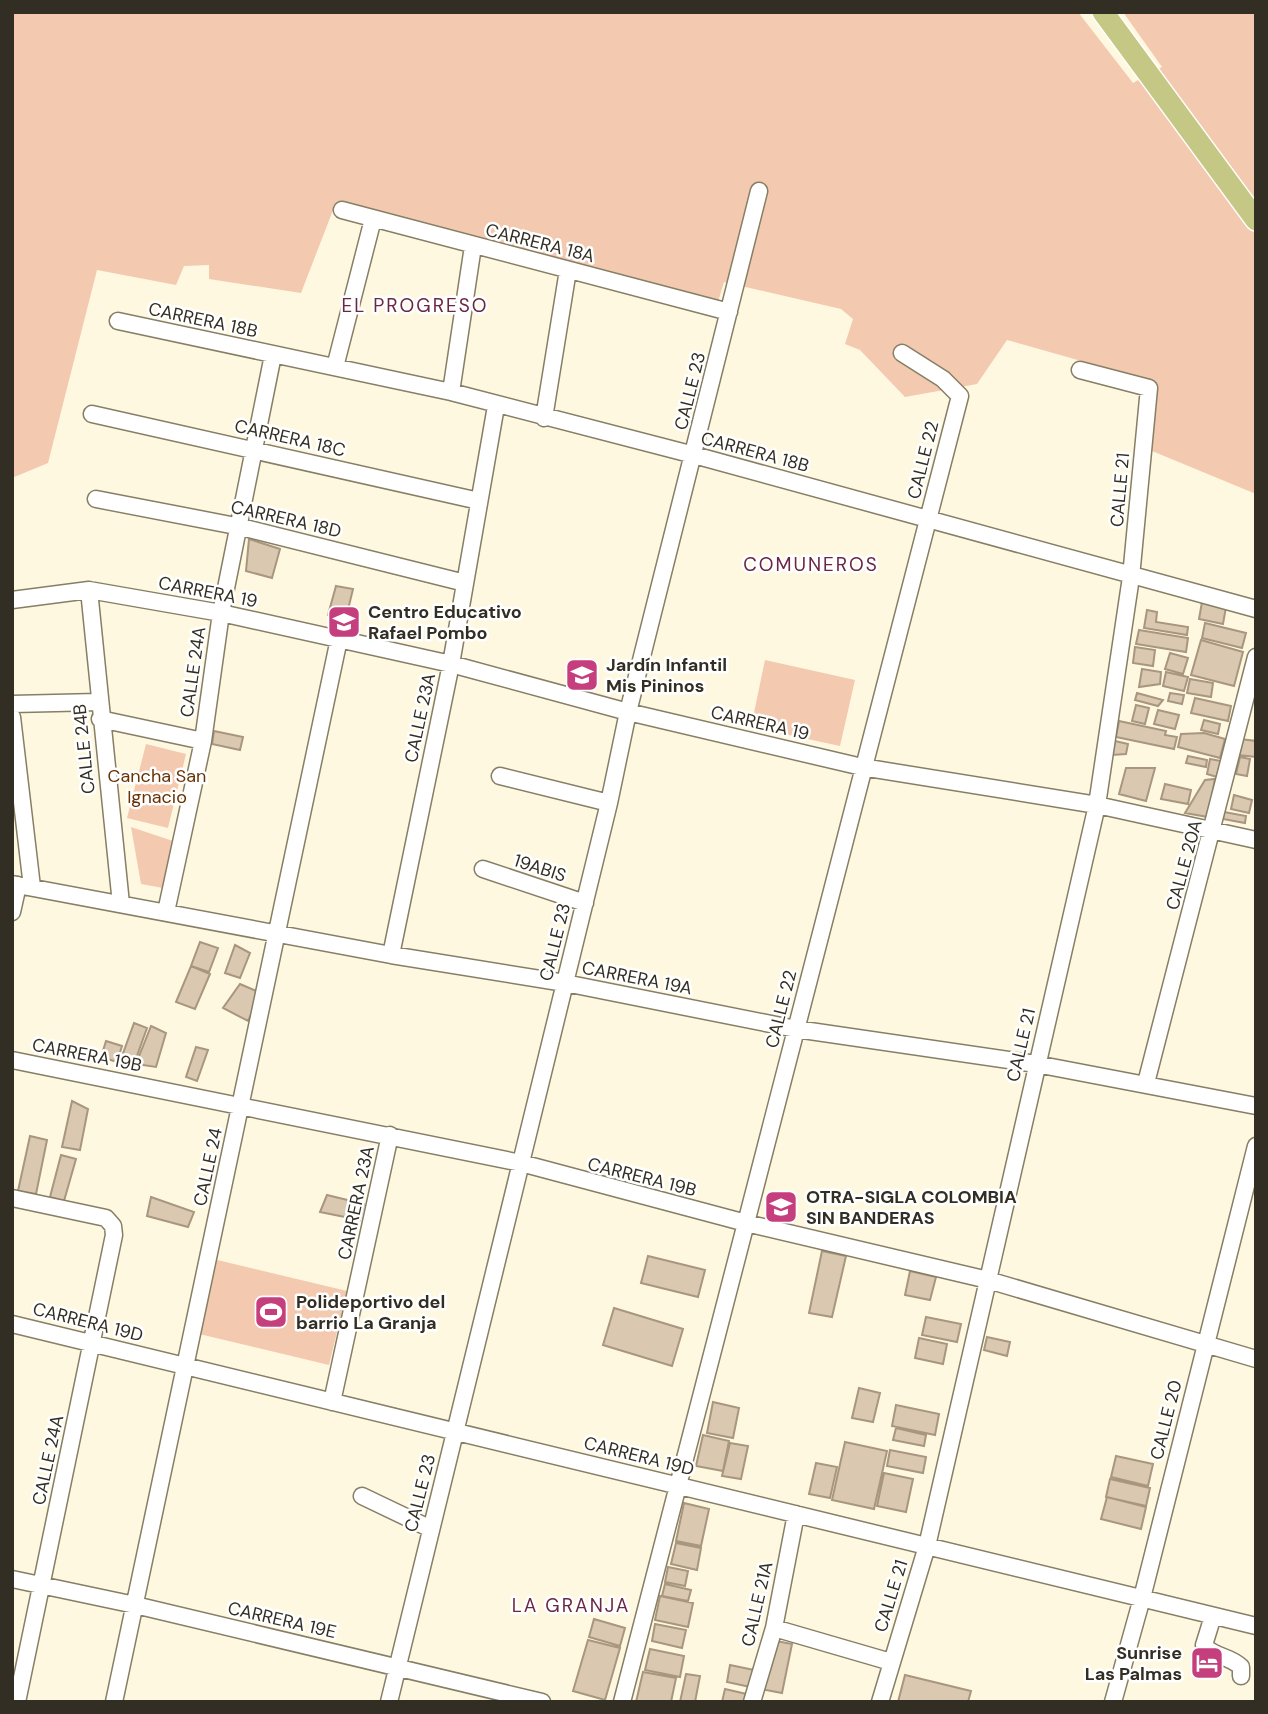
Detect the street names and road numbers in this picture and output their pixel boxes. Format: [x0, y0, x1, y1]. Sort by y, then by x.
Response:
street label: CARRERA 18A [483, 218, 597, 268]
street label: CARRERA 18B [146, 297, 260, 343]
street label: CALLE 23 [669, 350, 711, 432]
street label: CARRERA 18C [232, 414, 348, 462]
street label: CALLE 22 [902, 419, 944, 501]
street label: CARRERA 18B [698, 426, 812, 478]
street label: CALLE 21 [1105, 452, 1135, 528]
street label: CARRERA 18D [228, 495, 344, 543]
street label: CARRERA 19 [156, 571, 260, 613]
street label: CALLE 24A [175, 625, 211, 719]
street label: CALLE 23A [399, 671, 441, 765]
street label: CARRERA 19 [708, 700, 812, 746]
street label: CALLE 24B [67, 703, 101, 795]
street label: CALLE 20A [1160, 817, 1208, 913]
street label: 19ABIS [511, 848, 569, 888]
street label: CALLE 23 [534, 901, 576, 983]
street label: CARRERA 19A [580, 956, 694, 1000]
street label: CALLE 22 [760, 968, 802, 1050]
street label: CALLE 21 [1001, 1006, 1041, 1084]
street label: CARRERA 19B [30, 1033, 144, 1077]
street label: CALLE 24 [188, 1126, 228, 1208]
street label: CARRERA 23A [332, 1144, 380, 1262]
street label: CARRERA 19B [585, 1152, 699, 1202]
street label: CARRERA 19D [30, 1297, 146, 1347]
street label: CALLE 20 [1145, 1378, 1187, 1462]
street label: CALLE 24A [27, 1413, 69, 1507]
street label: CARRERA 19D [581, 1431, 697, 1481]
street label: CALLE 23 [399, 1452, 441, 1534]
street label: CALLE 21 [869, 1557, 913, 1635]
street label: CALLE 21A [736, 1559, 778, 1649]
street label: CARRERA 19E [225, 1596, 339, 1644]

